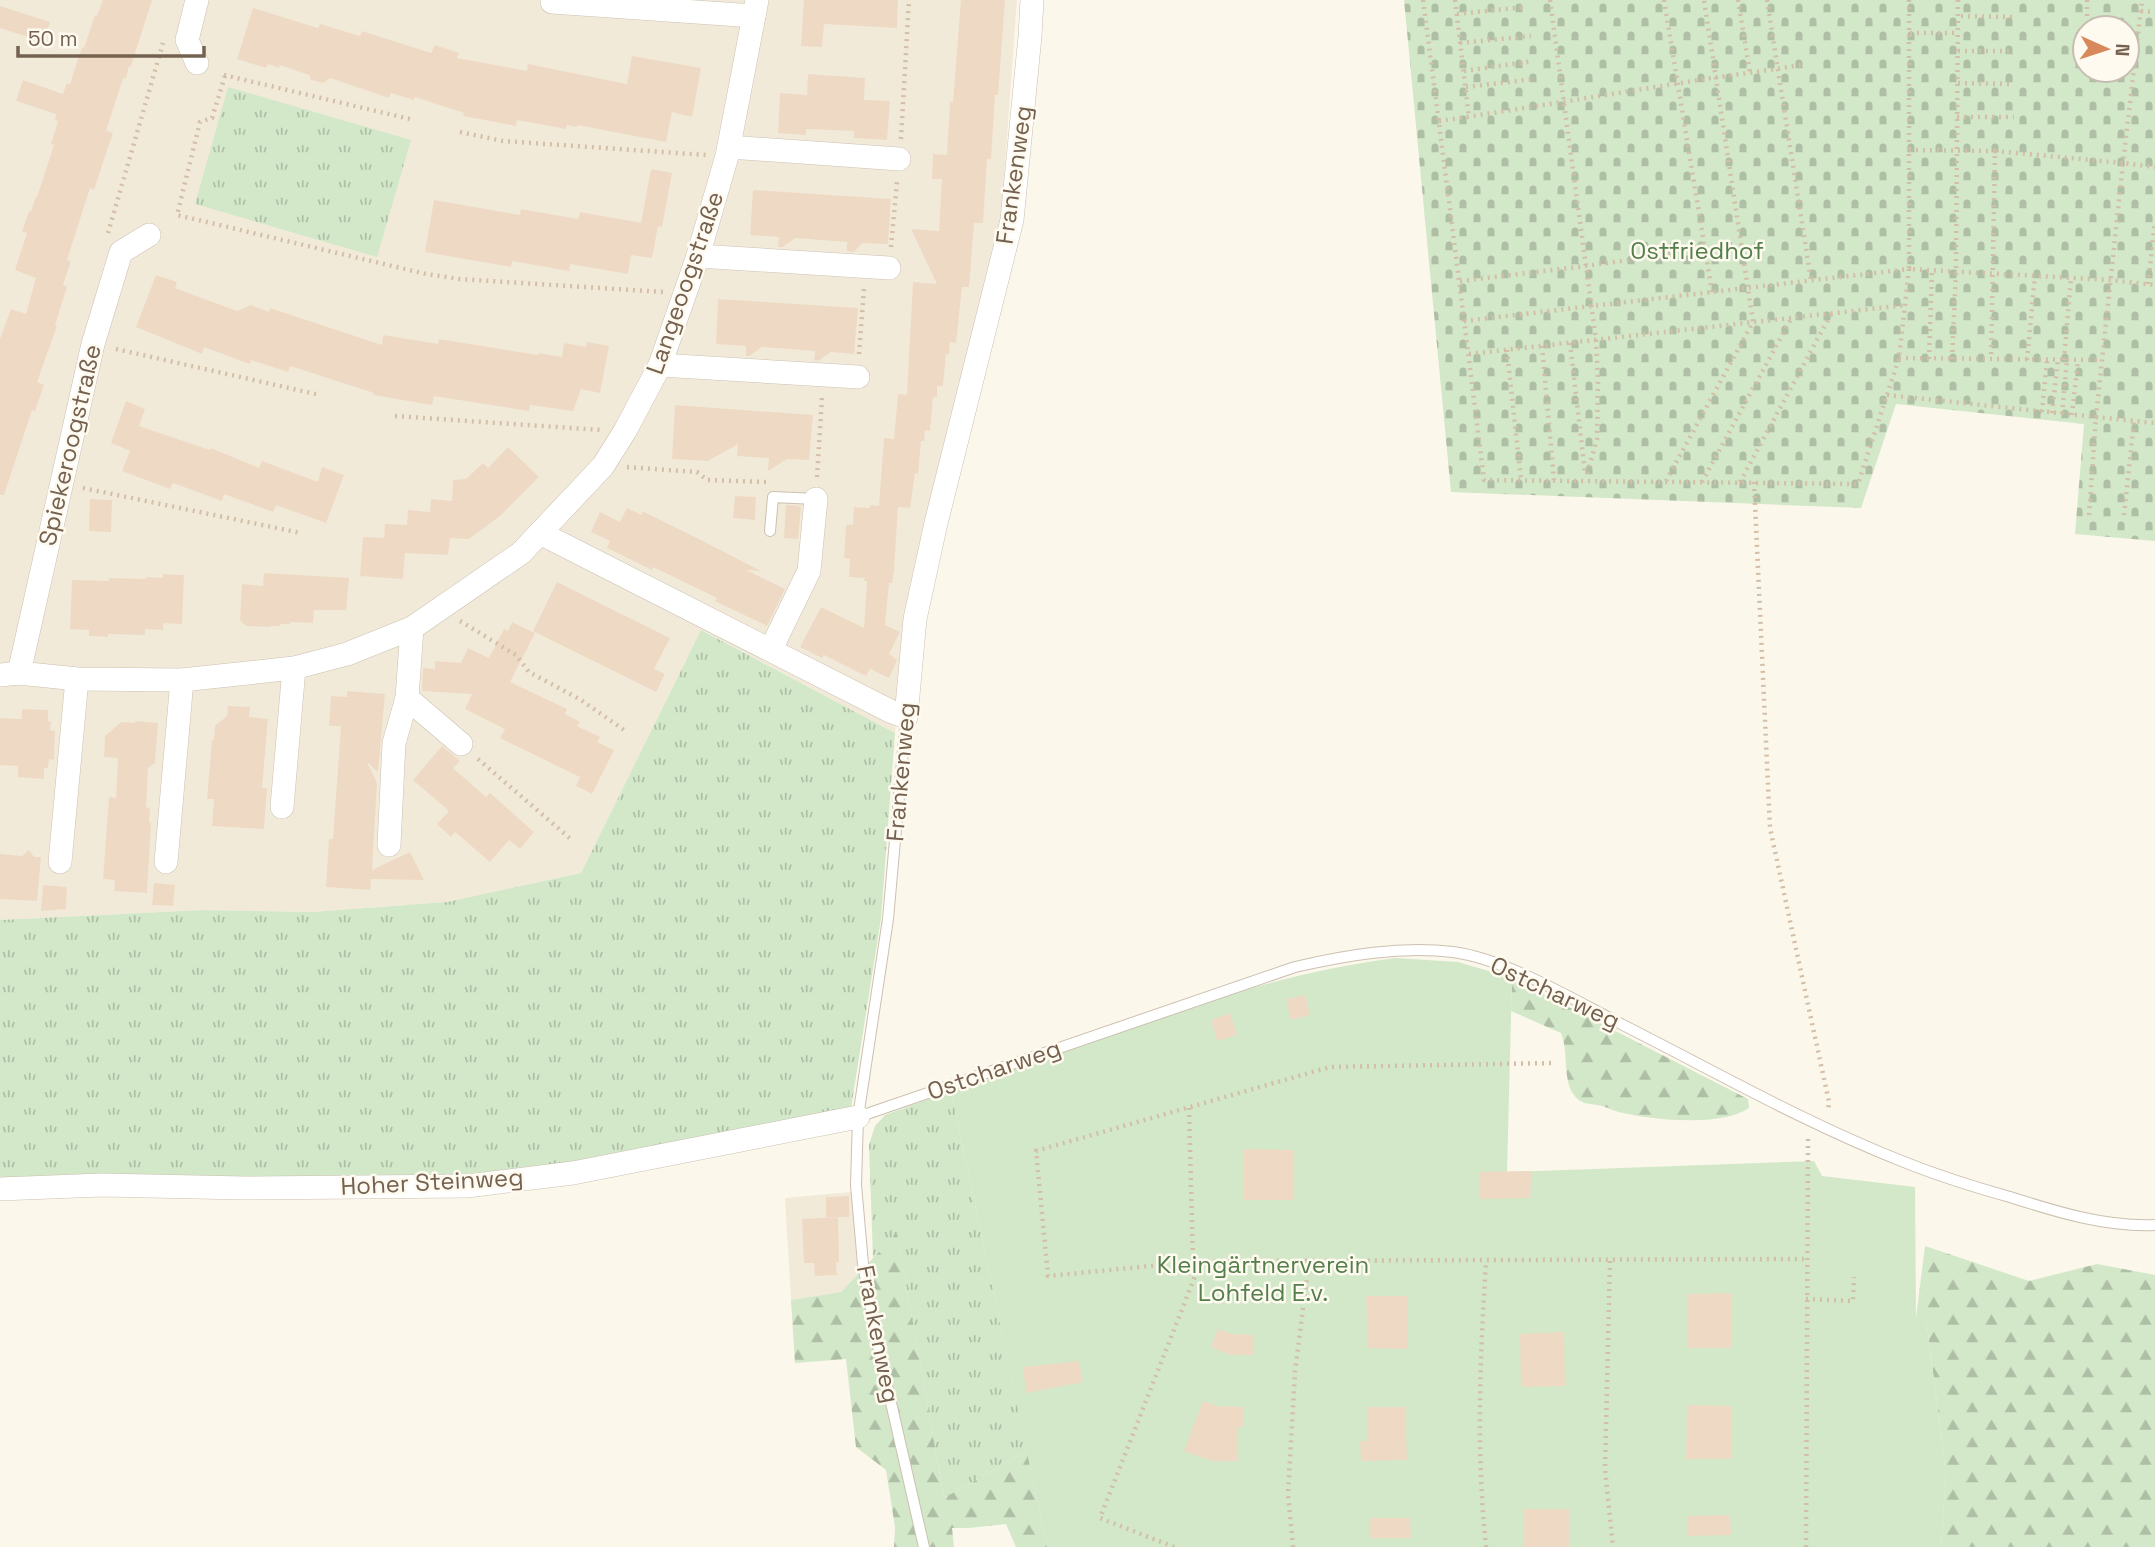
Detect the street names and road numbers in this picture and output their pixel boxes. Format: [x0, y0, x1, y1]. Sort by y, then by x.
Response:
street label: Frankenweg [988, 104, 1039, 246]
street label: Langeoogstraße [639, 187, 730, 378]
street label: Spiekeroogstraße [31, 341, 108, 549]
street label: Frankenweg [879, 701, 922, 843]
street label: Ostcharweg [1485, 949, 1625, 1036]
street label: Ostcharweg [923, 1032, 1065, 1107]
street label: Hoher Steinweg [340, 1161, 524, 1202]
street label: Frankenweg [850, 1262, 907, 1405]

